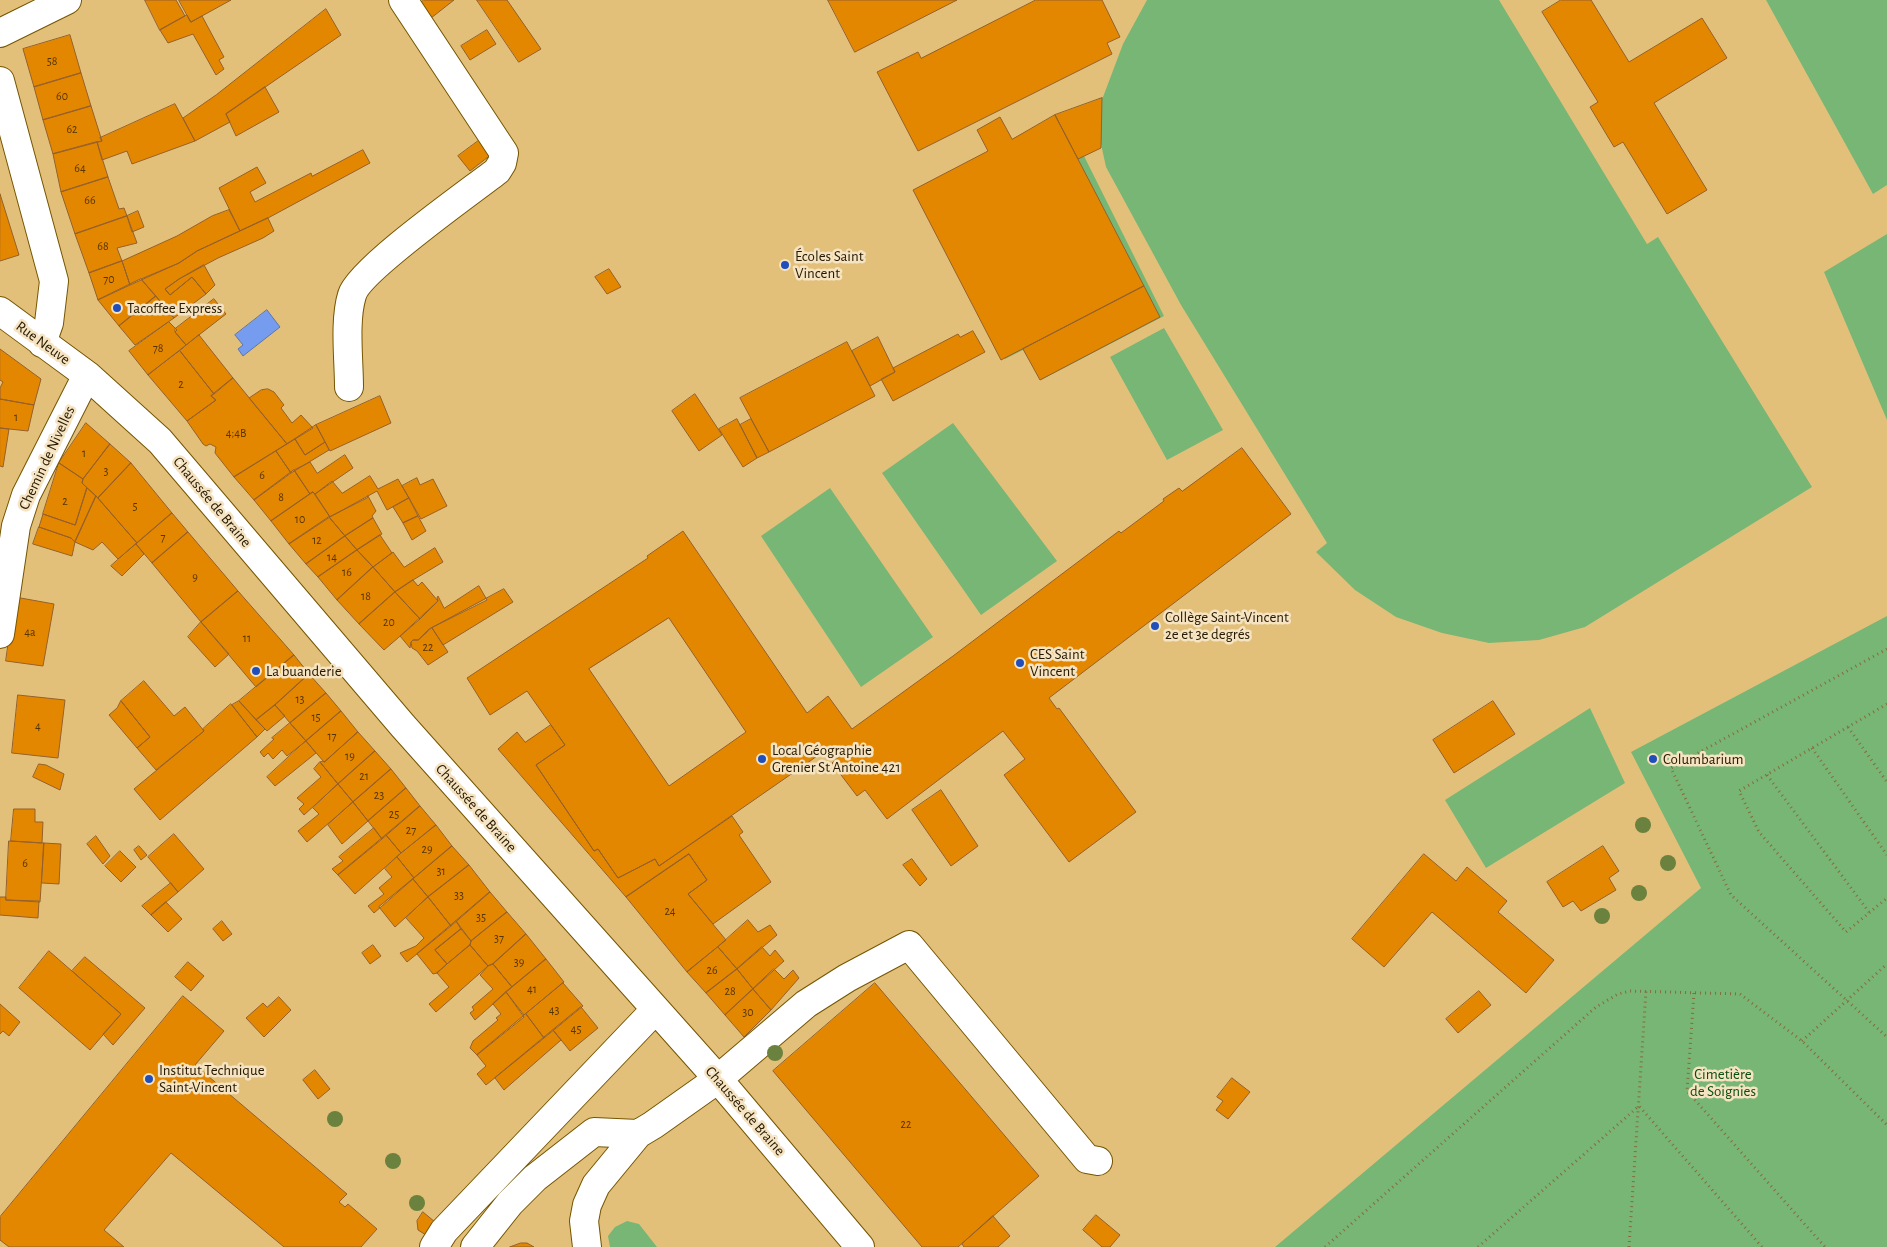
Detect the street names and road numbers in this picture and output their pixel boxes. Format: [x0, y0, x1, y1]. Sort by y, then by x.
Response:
street label: Rue Neuve [12, 317, 74, 369]
street label: Chemin de Nivelles [15, 403, 79, 513]
street label: Chaussée de Braine [169, 453, 255, 551]
street label: Chaussée de Braine [432, 760, 520, 856]
street label: Chaussée de Braine [701, 1063, 789, 1159]

